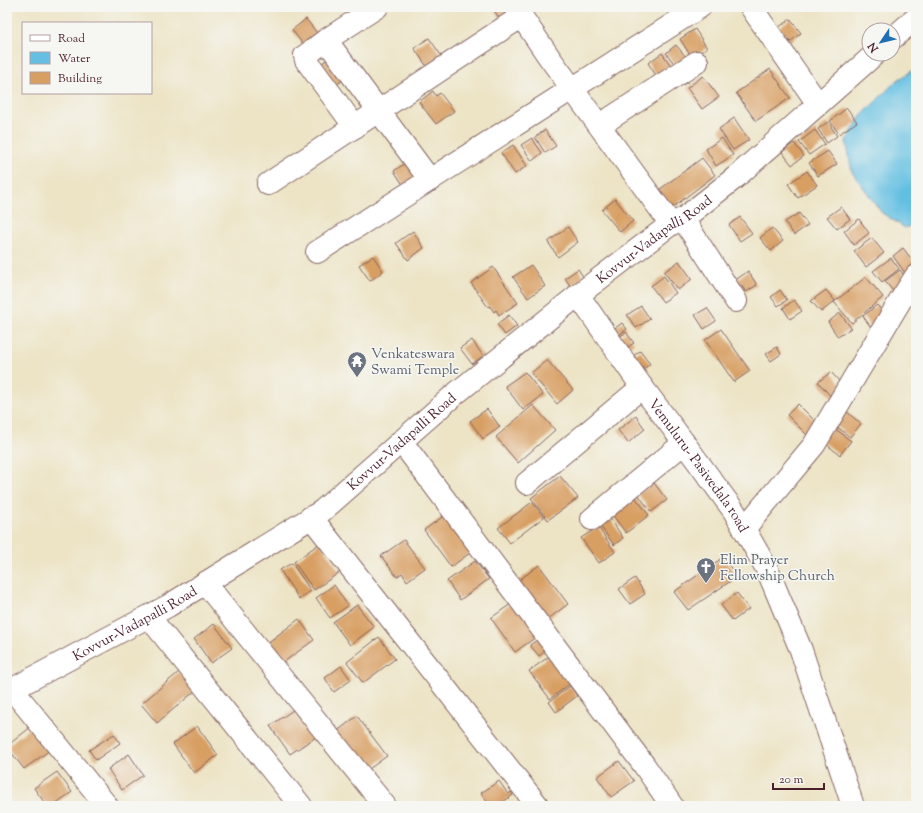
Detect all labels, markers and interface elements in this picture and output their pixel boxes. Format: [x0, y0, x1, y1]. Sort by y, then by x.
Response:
legend [22, 22, 152, 94]
north arrow [861, 22, 901, 62]
text: Road [58, 30, 85, 48]
text: N [864, 39, 883, 56]
text: Water [58, 50, 91, 68]
text: Building [58, 70, 102, 88]
street label: Kovvur-Vadapalli Road [593, 191, 717, 289]
place label: Venkateswara Swami Temple [371, 345, 459, 381]
temple icon: Venkateswara Swami Temple [346, 350, 368, 378]
street label: Kovvur-Vadapalli Road [344, 389, 462, 496]
street label: Vemuluru- Pasivedala road [642, 395, 752, 537]
place label: Elim Prayer Fellowship Church [720, 551, 835, 587]
church icon: Elim Prayer Fellowship Church [695, 556, 717, 584]
street label: Kovvur-Vadapalli Road [70, 582, 202, 667]
scale bar [773, 765, 824, 791]
text: 20 m [779, 771, 804, 789]

